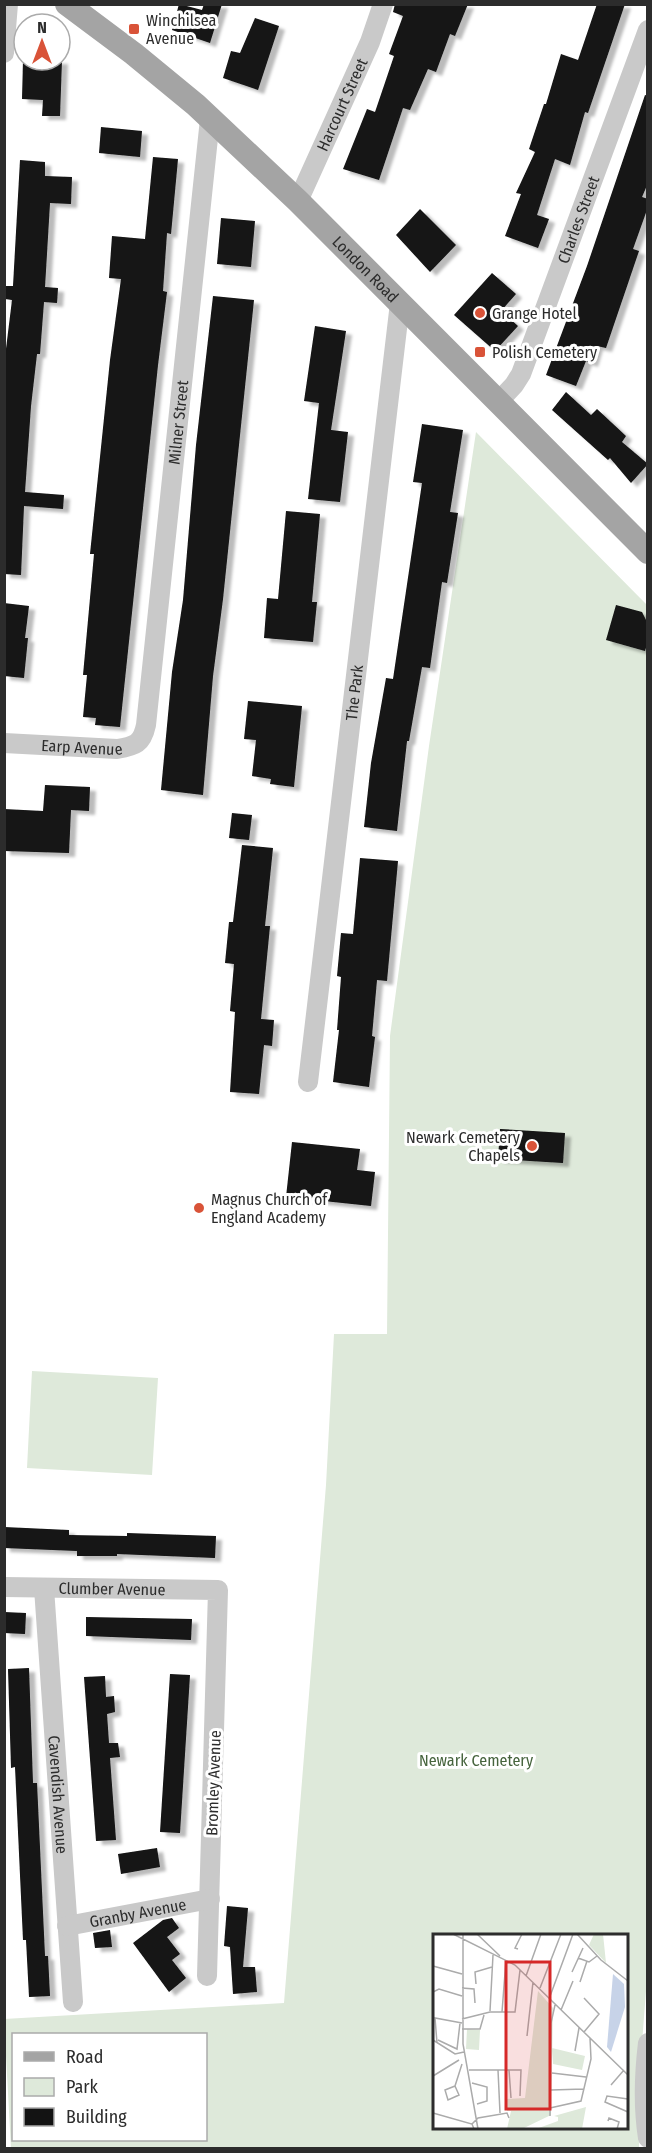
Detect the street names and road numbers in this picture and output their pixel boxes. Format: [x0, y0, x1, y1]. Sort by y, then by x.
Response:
street label: Harcourt Street [313, 54, 372, 154]
street label: Charles Street [554, 173, 604, 266]
street label: London Road [328, 232, 403, 307]
street label: Milner Street [165, 378, 192, 466]
street label: The Park [342, 663, 367, 722]
street label: Earp Avenue [41, 736, 124, 759]
street label: Clumber Avenue [58, 1579, 166, 1599]
street label: Bromley Avenue [202, 1730, 225, 1836]
street label: Cavendish Avenue [44, 1735, 72, 1855]
street label: Granby Avenue [88, 1895, 188, 1932]

